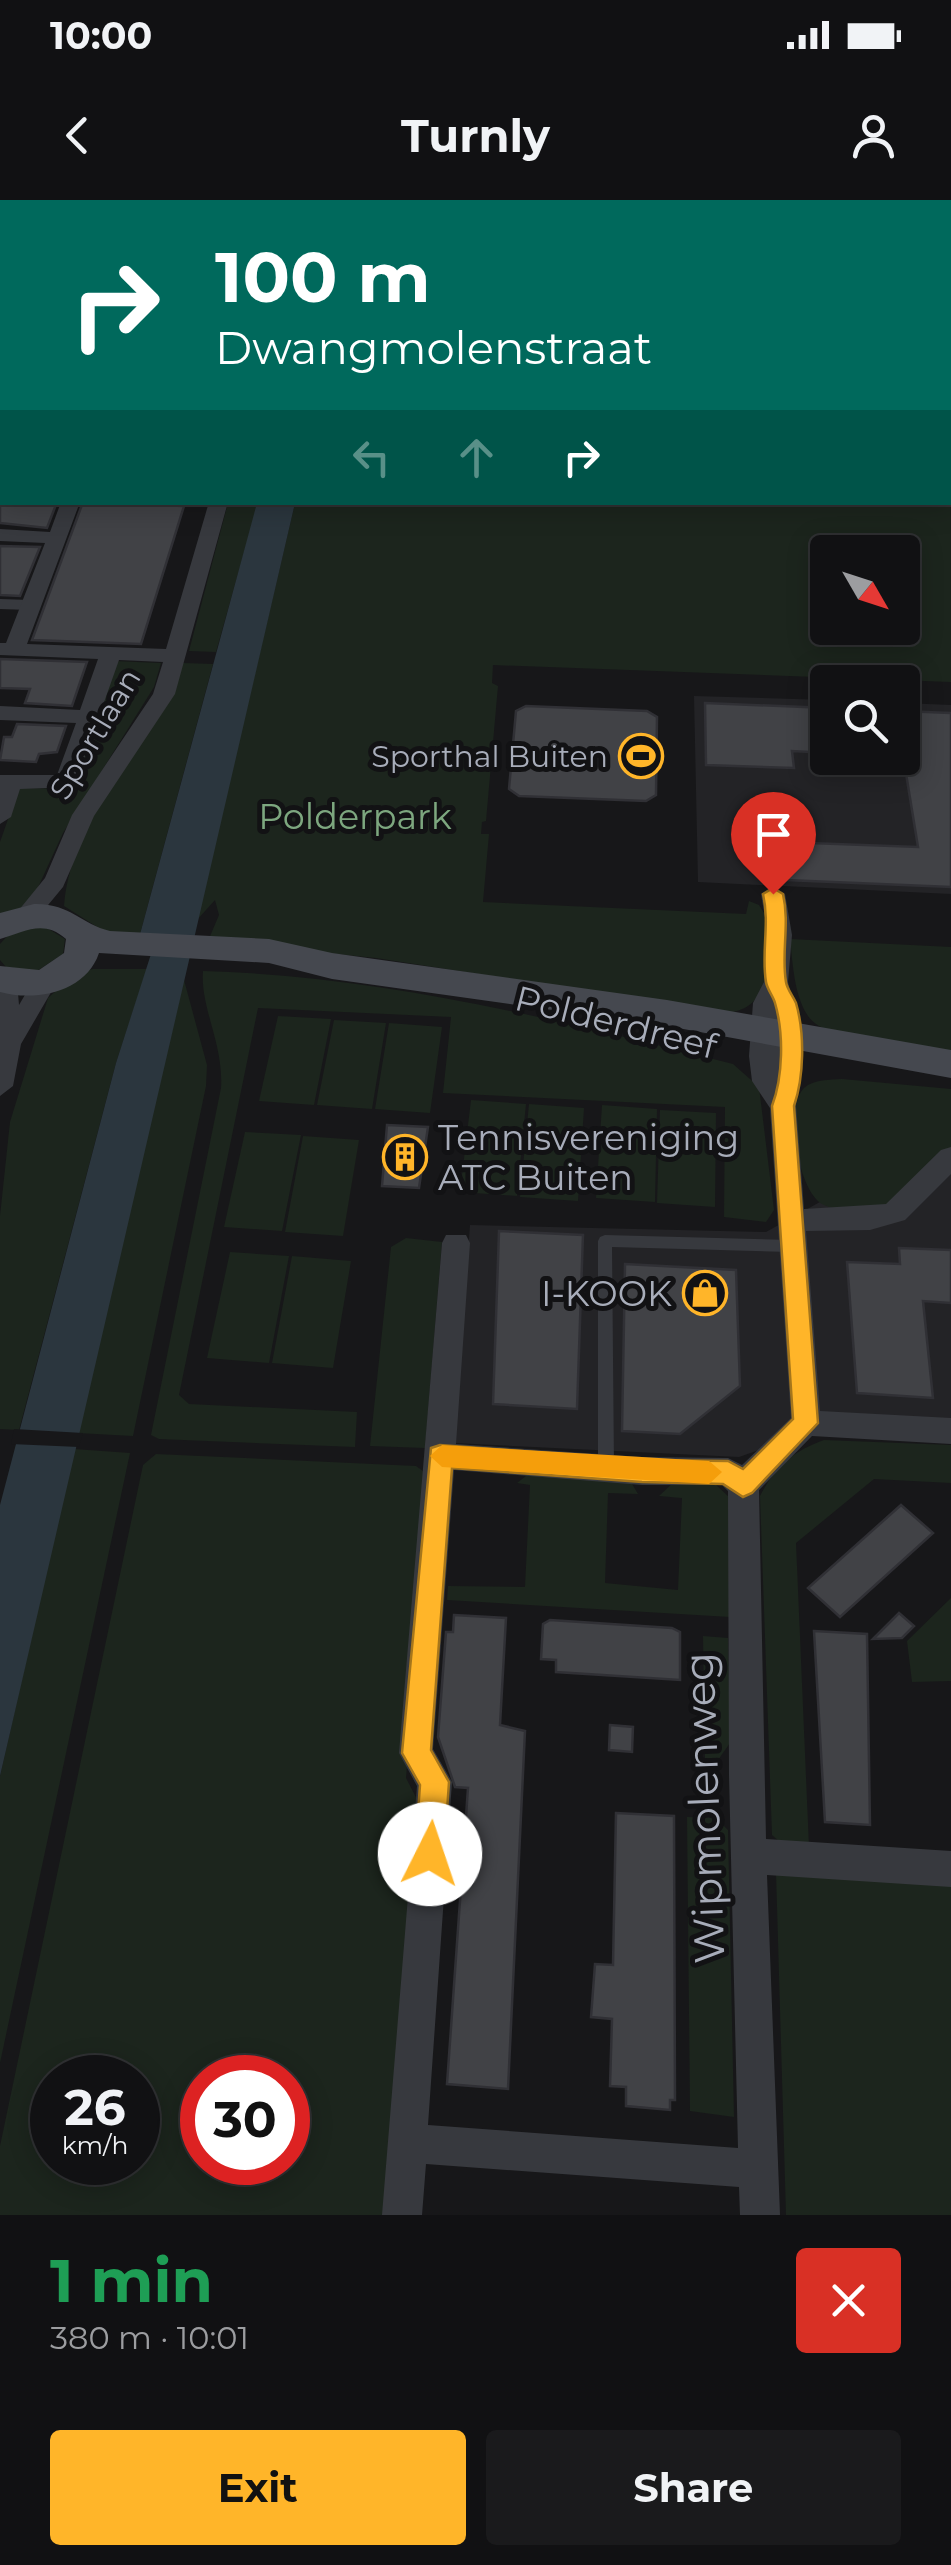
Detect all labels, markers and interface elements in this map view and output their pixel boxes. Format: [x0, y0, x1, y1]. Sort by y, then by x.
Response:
text: 10:00 [50, 12, 152, 59]
icon: back [50, 108, 105, 163]
text: Turnly [401, 108, 550, 163]
icon: person [846, 108, 901, 163]
text: 100 m [215, 234, 431, 320]
icon: right [50, 240, 180, 370]
text: Dwangmolenstraat [215, 320, 652, 375]
icon: left [344, 430, 399, 485]
icon: ahead [449, 430, 504, 485]
icon: right [554, 430, 609, 485]
north arrow [810, 535, 920, 645]
map controls [810, 535, 920, 775]
street label: Sportlaan [42, 662, 148, 806]
button: search [810, 665, 920, 775]
sports icon: Sporthal Buiten [618, 733, 664, 779]
place label: Sporthal Buiten [371, 738, 608, 775]
pin [731, 792, 816, 895]
park label: Polderpark [258, 795, 452, 838]
icon: arrive [746, 807, 801, 862]
street label: Polderdreef [511, 976, 723, 1068]
place label: Tennisvereniging ATC Buiten [438, 1116, 739, 1199]
building icon: Tennisvereniging ATC Buiten [382, 1134, 428, 1180]
shop icon: I-KOOK [682, 1270, 728, 1316]
place label: I-KOOK [541, 1272, 672, 1315]
street label: Wipmolenweg [673, 1651, 735, 1965]
position arrow [378, 1802, 482, 1906]
speed limit sign: 30 [180, 2055, 310, 2185]
text: 26 [64, 2077, 126, 2138]
text: km/h [62, 2130, 128, 2160]
text: 1 min [50, 2244, 213, 2317]
button: close [796, 2248, 901, 2353]
text: 380 m · 10:01 [50, 2318, 249, 2357]
button: Exit [50, 2430, 466, 2545]
button: Share [486, 2430, 901, 2545]

